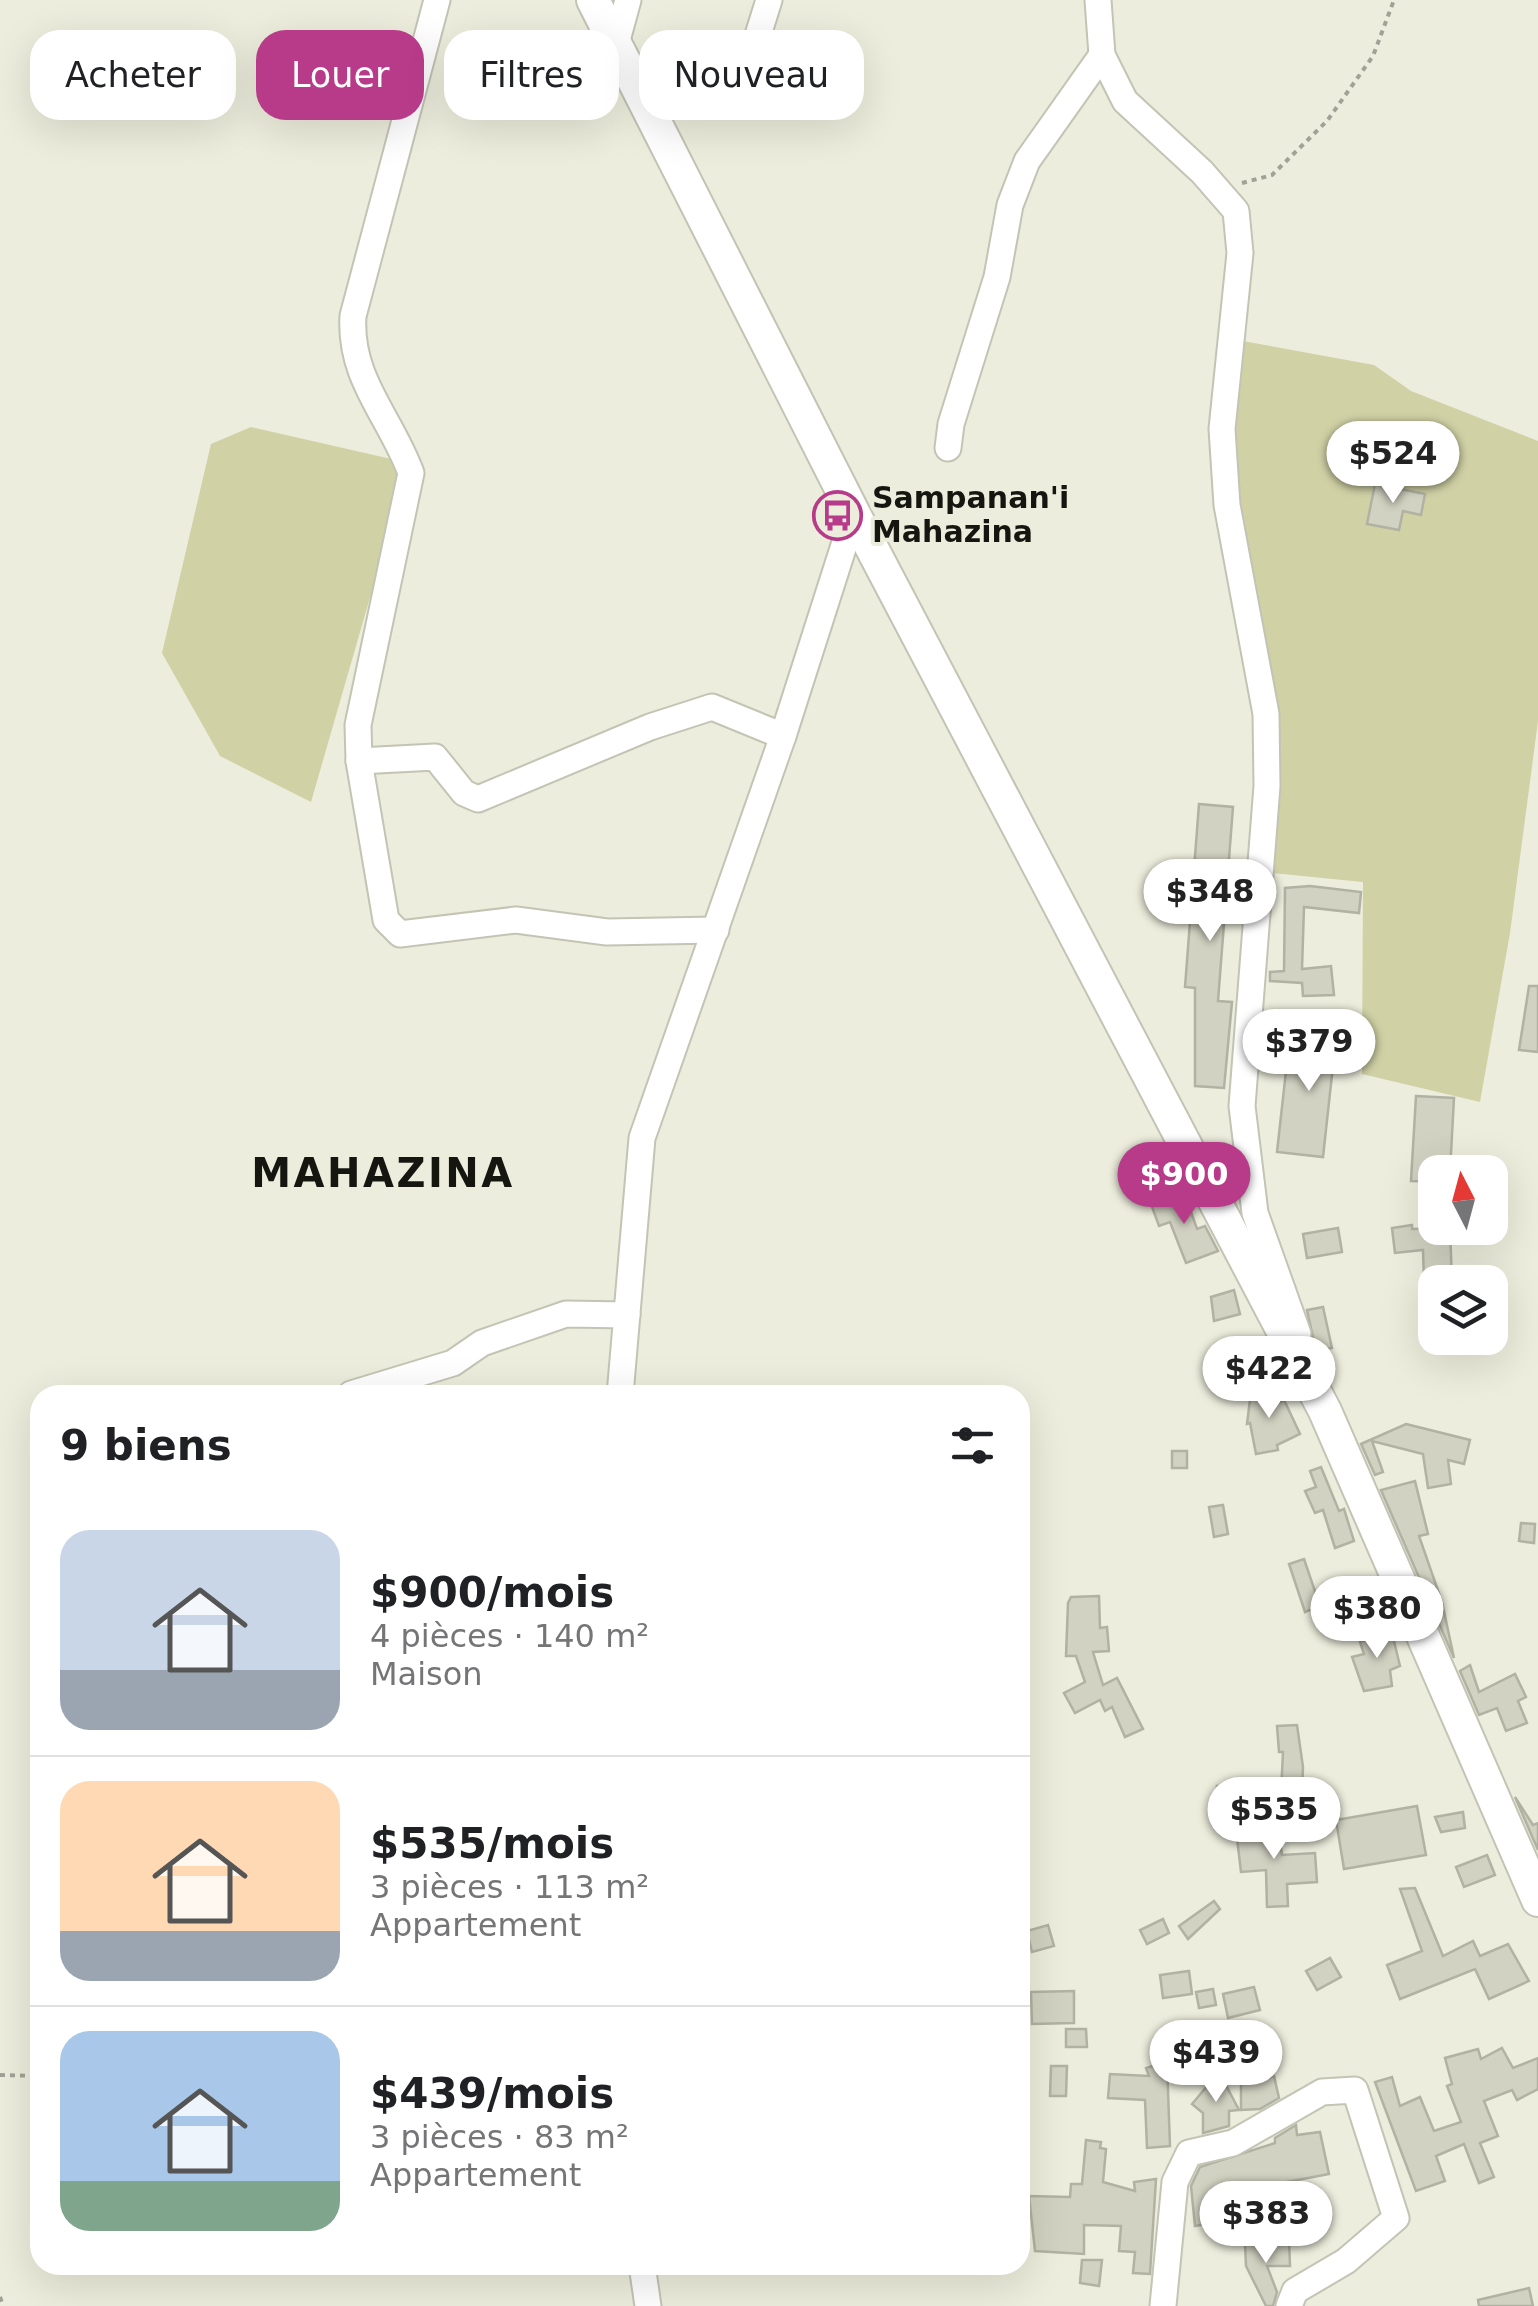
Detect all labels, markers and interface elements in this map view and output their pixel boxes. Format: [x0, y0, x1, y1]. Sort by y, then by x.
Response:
chip: Acheter [30, 30, 236, 120]
chip: Louer [256, 30, 424, 120]
chip: Filtres [444, 30, 619, 120]
chip: Nouveau [639, 30, 864, 120]
pin: $524 [1334, 421, 1452, 506]
text: $524 [1348, 434, 1438, 472]
place label: Sampanan'i Mahazina [872, 480, 1069, 549]
bus stop icon: Sampanan'i Mahazina [811, 489, 863, 541]
pin: $348 [1151, 859, 1269, 944]
text: $348 [1165, 872, 1255, 910]
pin: $379 [1250, 1009, 1368, 1094]
text: $379 [1264, 1022, 1354, 1060]
pin: $900 [1125, 1142, 1243, 1227]
district label: MAHAZINA [251, 1150, 515, 1196]
text: $900 [1139, 1155, 1229, 1193]
north arrow [1418, 1155, 1508, 1245]
map controls [1418, 1155, 1508, 1355]
button: layers [1418, 1265, 1508, 1355]
pin: $422 [1210, 1336, 1328, 1421]
text: $422 [1224, 1349, 1314, 1387]
icon: filters [945, 1418, 1000, 1473]
text: 9 biens [60, 1421, 232, 1470]
text: $900/mois [370, 1568, 614, 1617]
icon: home [140, 1570, 260, 1690]
pin: $380 [1318, 1576, 1436, 1661]
text: $380 [1332, 1589, 1422, 1627]
text: 4 pièces · 140 m² [370, 1617, 649, 1655]
text: Maison [370, 1655, 483, 1693]
pin: $535 [1215, 1777, 1333, 1862]
text: $535 [1229, 1790, 1319, 1828]
text: $535/mois [370, 1819, 614, 1868]
icon: home [140, 1821, 260, 1941]
text: 3 pièces · 113 m² [370, 1868, 649, 1906]
text: Appartement [370, 1906, 581, 1944]
pin: $439 [1157, 2020, 1275, 2105]
text: $439 [1171, 2033, 1261, 2071]
text: $439/mois [370, 2069, 614, 2118]
icon: home [140, 2071, 260, 2191]
text: 3 pièces · 83 m² [370, 2118, 629, 2156]
text: Appartement [370, 2156, 581, 2194]
pin: $383 [1207, 2181, 1325, 2266]
text: $383 [1221, 2194, 1311, 2232]

